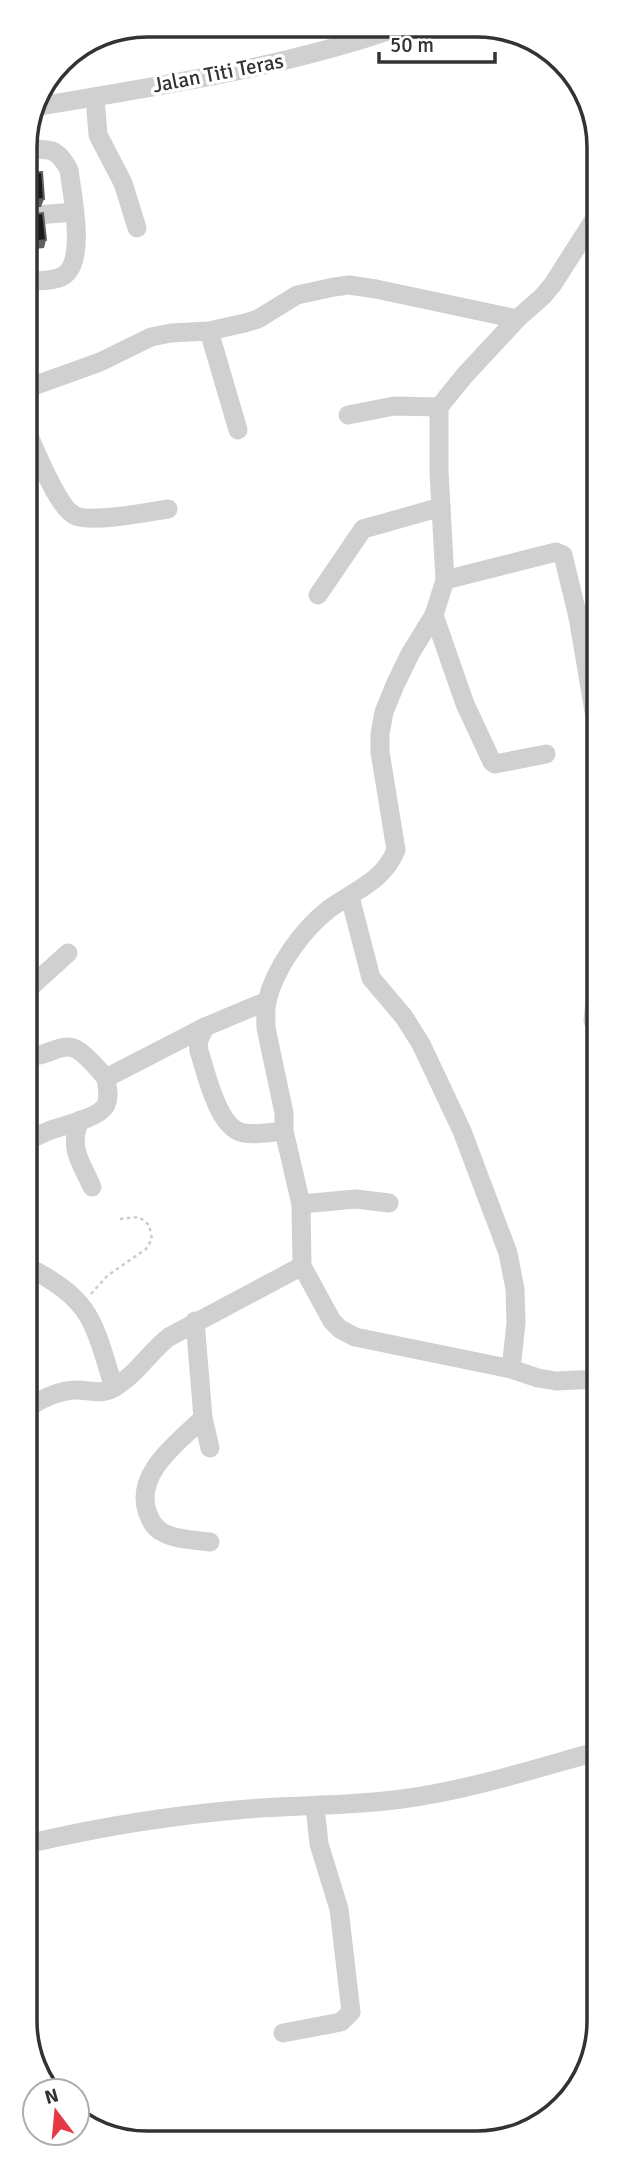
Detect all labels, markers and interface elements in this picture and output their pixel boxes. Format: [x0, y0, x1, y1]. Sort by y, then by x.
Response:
scale bar [379, 21, 494, 65]
text: 50 m [390, 32, 434, 58]
street label: Jalan Titi Teras [150, 48, 286, 98]
north arrow [21, 2077, 91, 2147]
text: N [42, 2083, 61, 2110]

